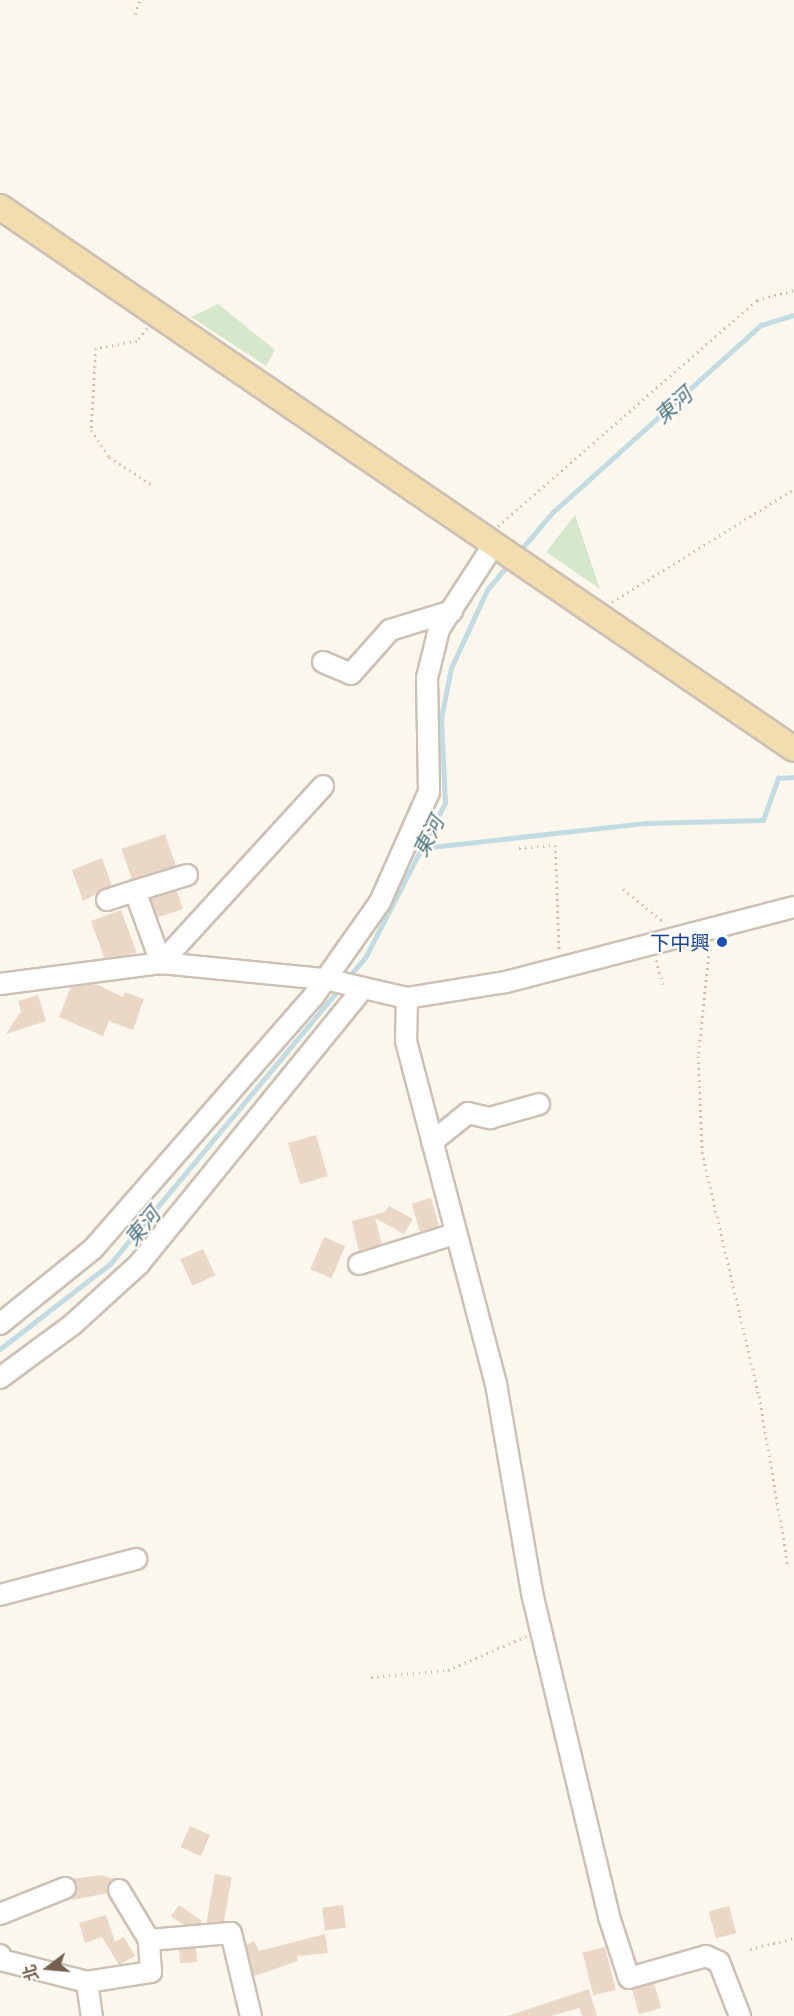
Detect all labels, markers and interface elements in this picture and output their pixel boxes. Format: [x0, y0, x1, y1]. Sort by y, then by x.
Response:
water label: 東河 [649, 382, 697, 428]
water label: 東河 [407, 812, 449, 860]
place label: 下中興 [650, 930, 710, 954]
marker: 下中興 [715, 935, 729, 949]
water label: 東河 [119, 1202, 165, 1250]
north arrow [18, 1938, 78, 1998]
text: 北 [19, 1963, 42, 1983]

